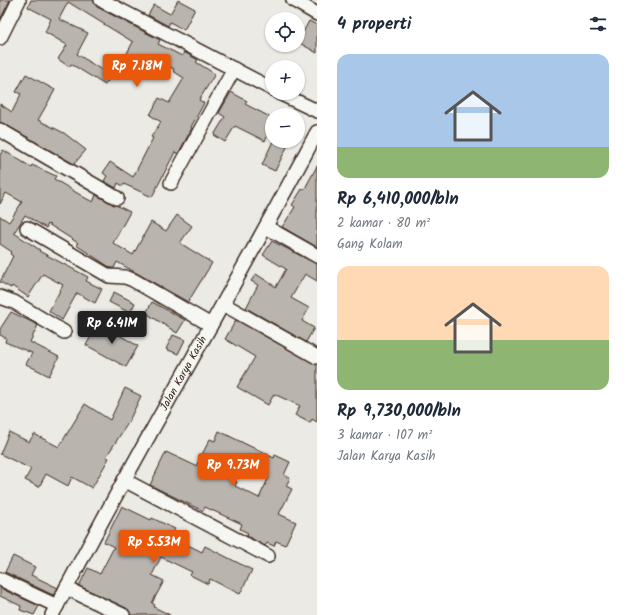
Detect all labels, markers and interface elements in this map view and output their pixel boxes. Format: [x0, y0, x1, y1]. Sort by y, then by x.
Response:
text: 4 properti [337, 11, 412, 38]
map controls [265, 12, 305, 148]
button: locate [265, 12, 305, 52]
icon: filters [587, 13, 609, 35]
pin: Rp 7.18M [96, 54, 178, 88]
text: Rp 7.18M [112, 56, 162, 77]
button: + [265, 60, 305, 100]
icon: home [437, 80, 509, 152]
button: − [265, 108, 305, 148]
text: Rp 6,410,000/bln [337, 186, 459, 213]
text: 2 kamar · 80 m² [337, 213, 430, 234]
text: Gang Kolam [337, 234, 403, 255]
icon: home [437, 292, 509, 364]
pin: Rp 6.41M [71, 311, 153, 345]
text: Rp 6.41M [87, 313, 137, 334]
street label: Jalan Karya Kasih [156, 333, 212, 414]
text: Rp 9,730,000/bln [337, 398, 461, 425]
text: 3 kamar · 107 m² [337, 425, 432, 446]
text: Jalan Karya Kasih [337, 446, 435, 467]
pin: Rp 9.73M [192, 453, 274, 487]
text: Rp 9.73M [207, 455, 259, 476]
pin: Rp 5.53M [113, 530, 195, 564]
text: Rp 5.53M [128, 532, 181, 553]

